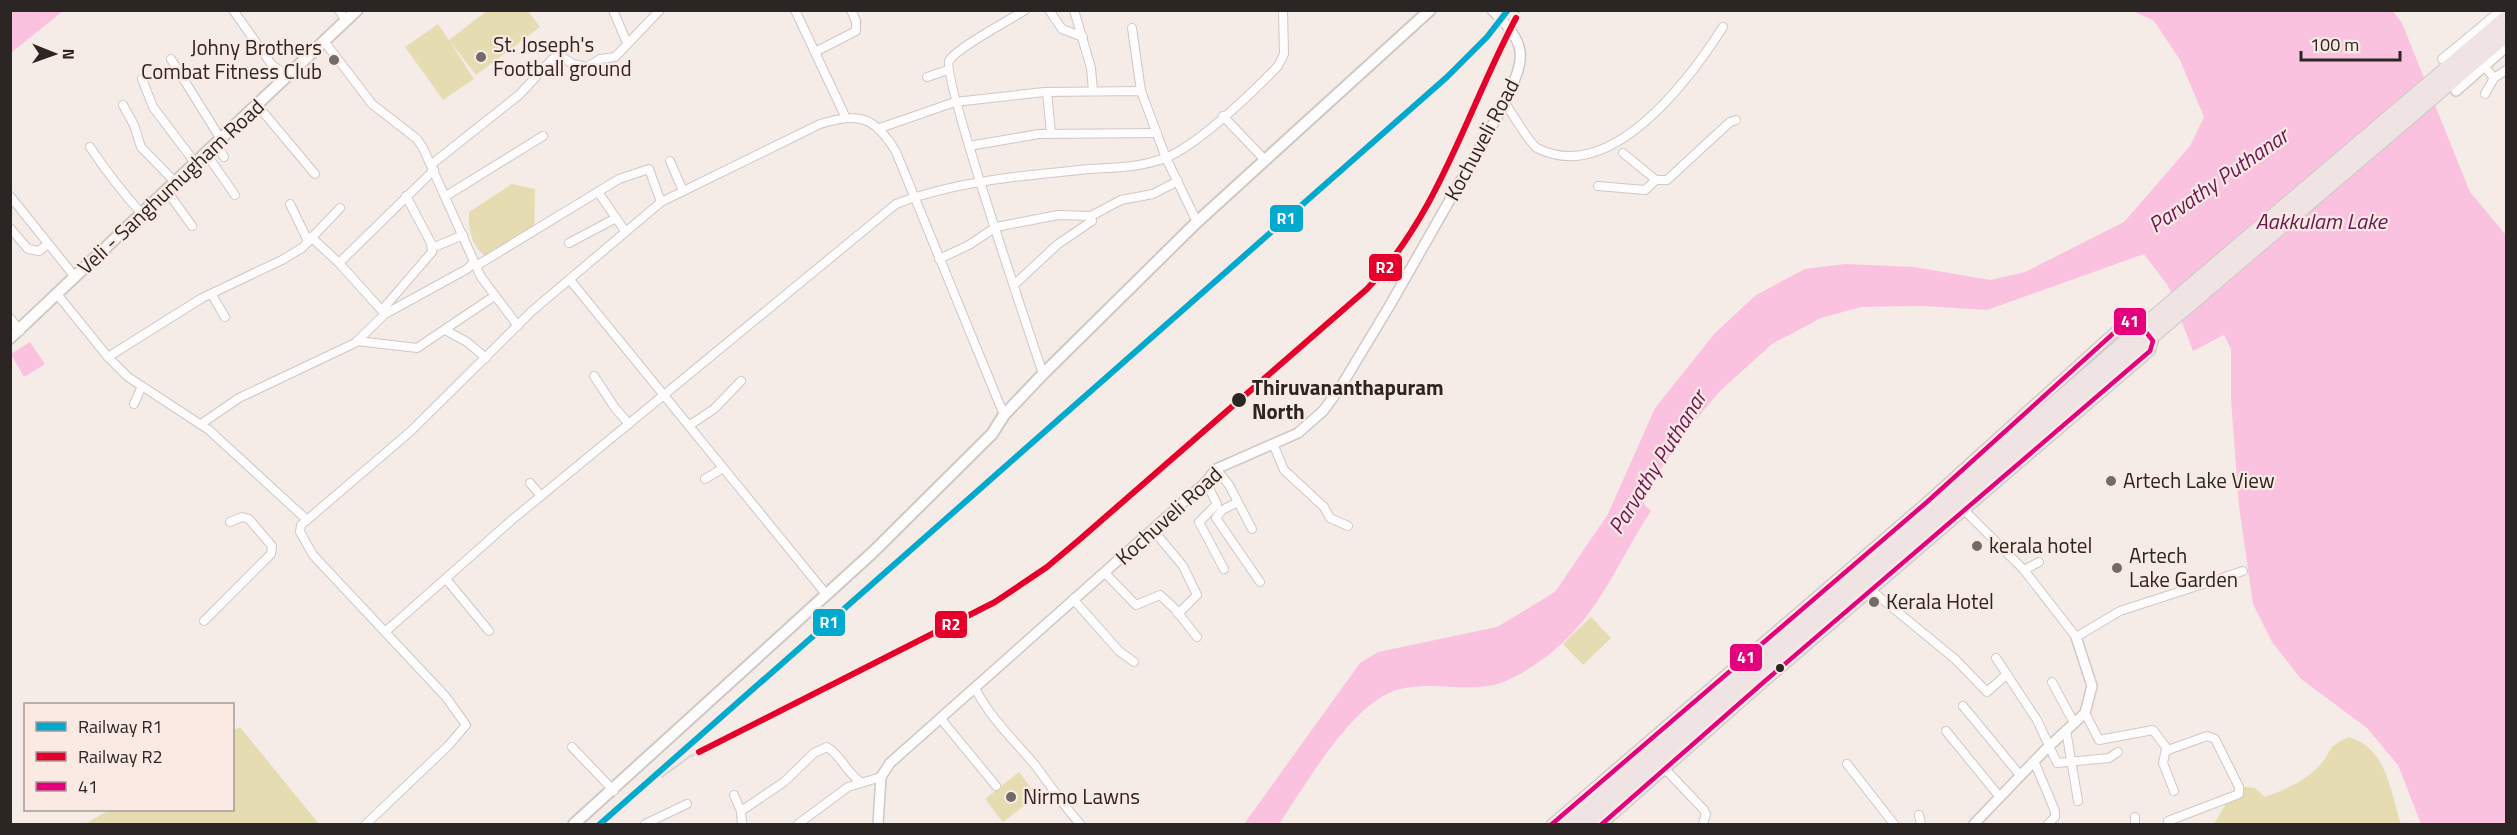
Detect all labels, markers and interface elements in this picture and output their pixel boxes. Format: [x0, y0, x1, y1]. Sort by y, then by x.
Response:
north arrow [24, 24, 84, 84]
scale bar [2301, 24, 2400, 62]
place label: St. Joseph's Football ground [493, 28, 632, 84]
place label: Johny Brothers Combat Fitness Club [141, 31, 322, 87]
text: 100 m [2310, 31, 2359, 58]
text: N [57, 49, 81, 60]
marker: St. Joseph's Football ground [474, 50, 488, 64]
marker: Johny Brothers Combat Fitness Club [327, 53, 341, 67]
street label: Kochuveli Road [1435, 73, 1527, 206]
street label: Veli - Sanghumugham Road [70, 91, 271, 282]
water label: Parvathy Puthanar [2141, 117, 2297, 241]
line badge: R1 [1269, 204, 1304, 233]
water label: Aakkulam Lake [2255, 204, 2388, 238]
text: R1 [1277, 206, 1295, 230]
line badge: R2 [1368, 253, 1403, 282]
text: R2 [1376, 255, 1394, 279]
line badge: 41 [2113, 307, 2147, 336]
text: 41 [2121, 309, 2139, 333]
place label: Thiruvananthapuram North [1252, 371, 1444, 427]
water label: Parvathy Puthanar [1599, 381, 1717, 541]
marker: Thiruvananthapuram North [1230, 391, 1248, 409]
street label: Kochuveli Road [1108, 458, 1229, 572]
place label: Artech Lake View [2123, 464, 2275, 496]
marker: Artech Lake View [2104, 474, 2118, 488]
place label: kerala hotel [1989, 529, 2092, 561]
marker: kerala hotel [1970, 539, 1984, 553]
place label: Artech Lake Garden [2129, 539, 2238, 595]
marker: Artech Lake Garden [2110, 561, 2124, 575]
place label: Kerala Hotel [1886, 585, 1994, 617]
marker: Kerala Hotel [1867, 595, 1881, 609]
line badge: R1 [812, 608, 846, 637]
text: R1 [820, 610, 838, 634]
line badge: R2 [934, 610, 968, 639]
text: R2 [942, 612, 960, 636]
line badge: 41 [1729, 643, 1763, 672]
text: 41 [1737, 645, 1755, 669]
unlabelled marker [1774, 662, 1786, 674]
legend [24, 703, 234, 811]
text: Railway R1 [78, 713, 163, 740]
text: Railway R2 [78, 743, 163, 770]
text: 41 [78, 773, 98, 800]
place label: Nirmo Lawns [1023, 780, 1140, 812]
marker: Nirmo Lawns [1004, 790, 1018, 804]

